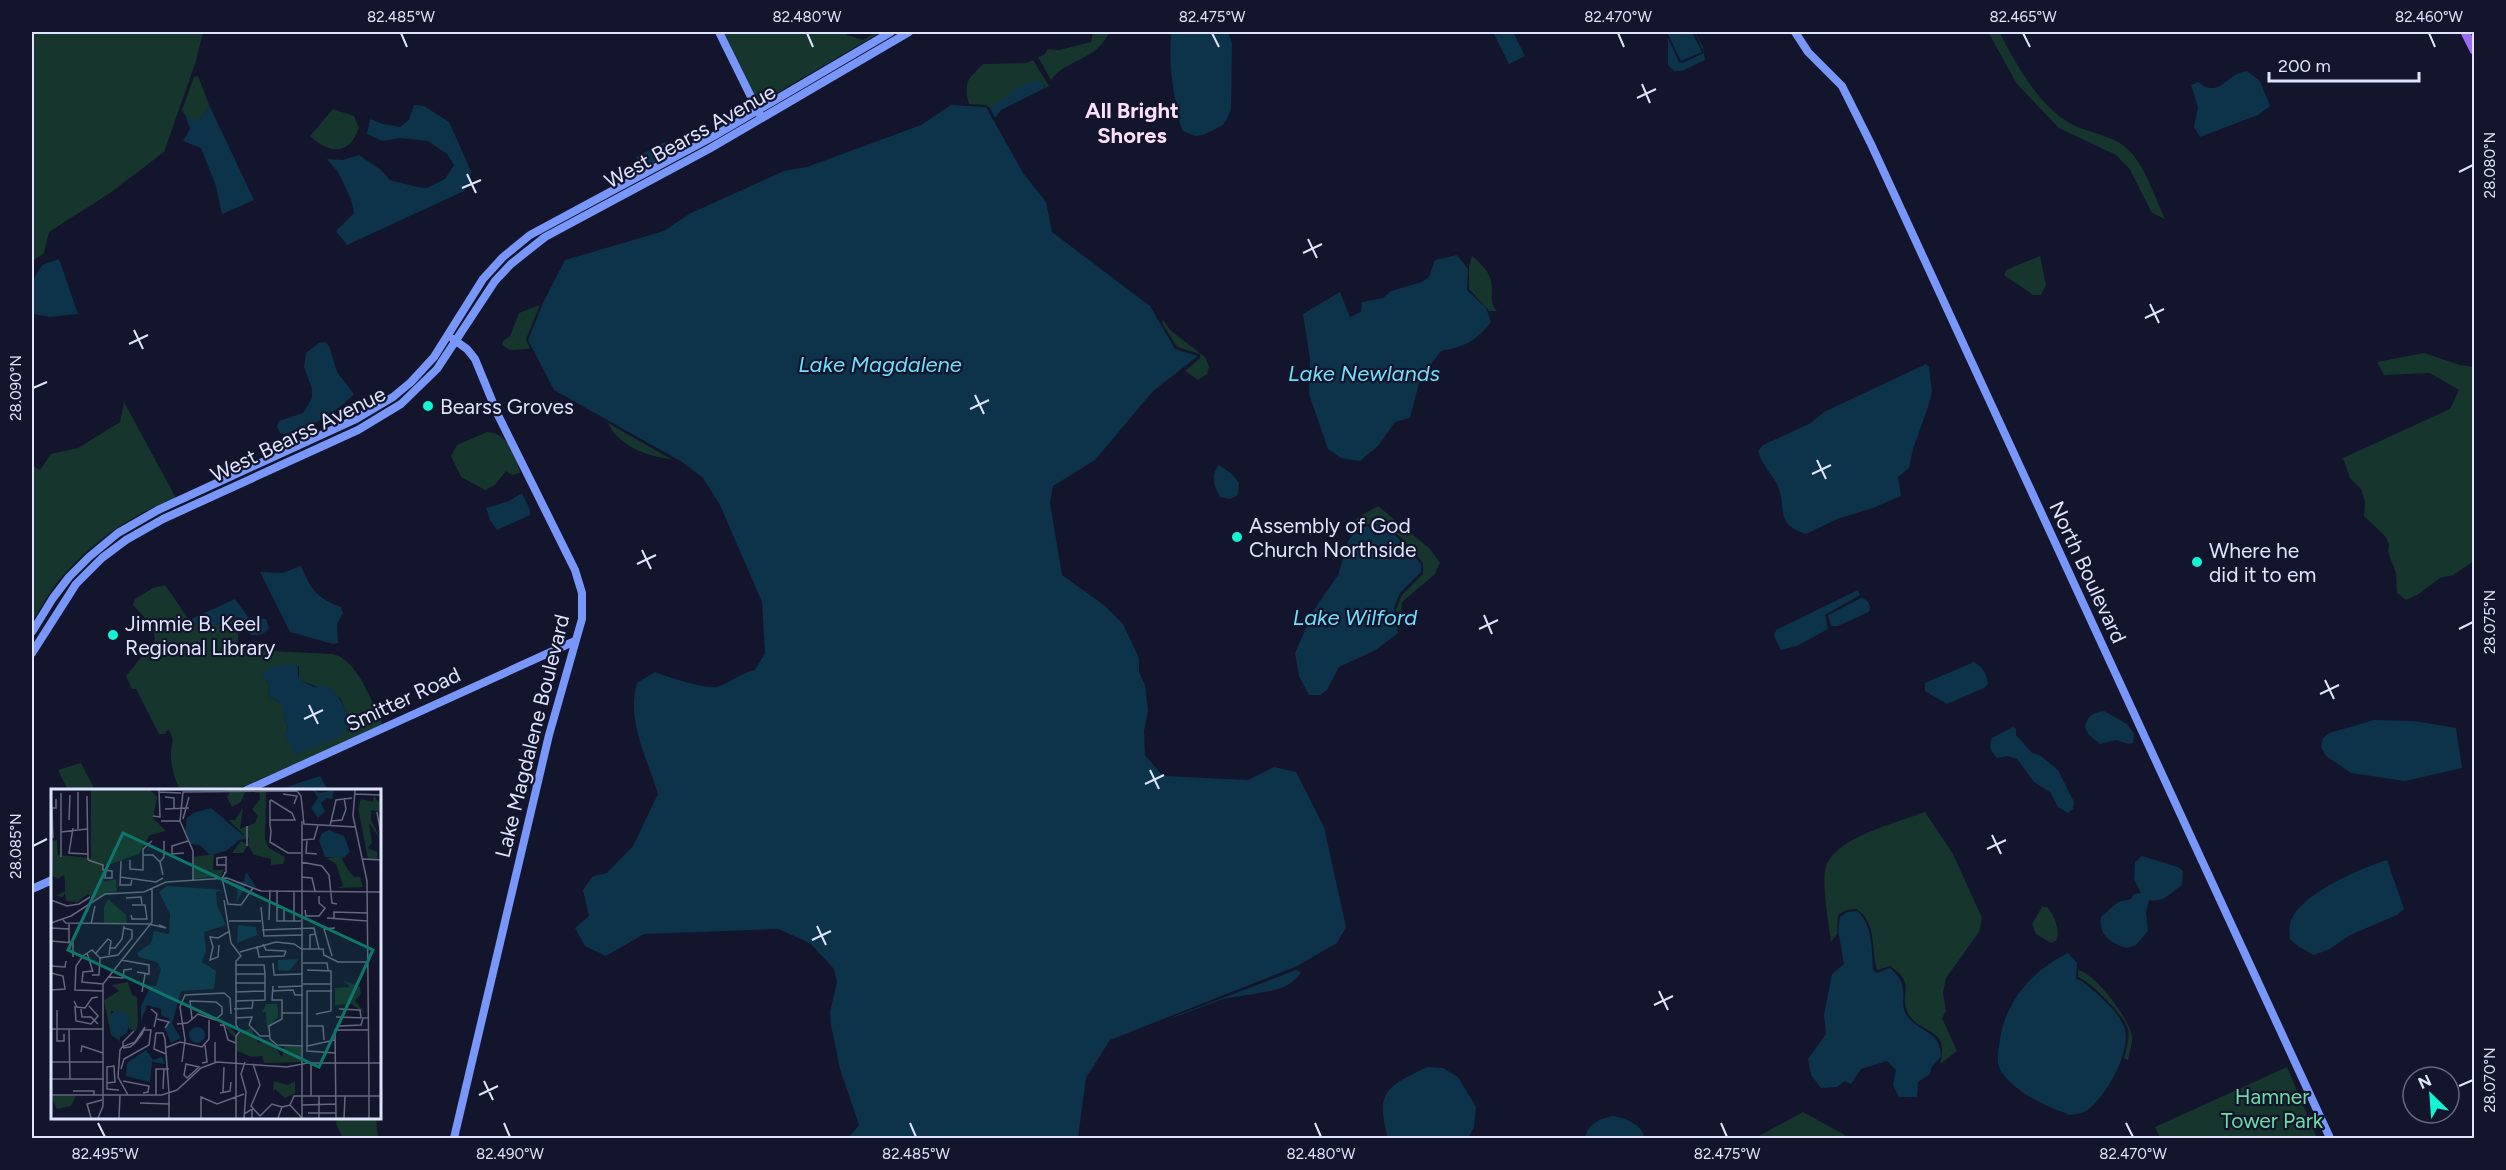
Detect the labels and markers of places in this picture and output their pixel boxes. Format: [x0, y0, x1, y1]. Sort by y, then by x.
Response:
place label: Bearss Groves [440, 394, 574, 419]
marker: Bearss Groves [421, 399, 435, 413]
place label: Assembly of God Church Northside [1249, 513, 1417, 562]
marker: Assembly of God Church Northside [1230, 530, 1244, 544]
place label: Where he did it to em [2209, 538, 2316, 587]
marker: Where he did it to em [2190, 555, 2204, 569]
place label: Jimmie B. Keel Regional Library [125, 611, 275, 660]
marker: Jimmie B. Keel Regional Library [106, 628, 120, 642]

